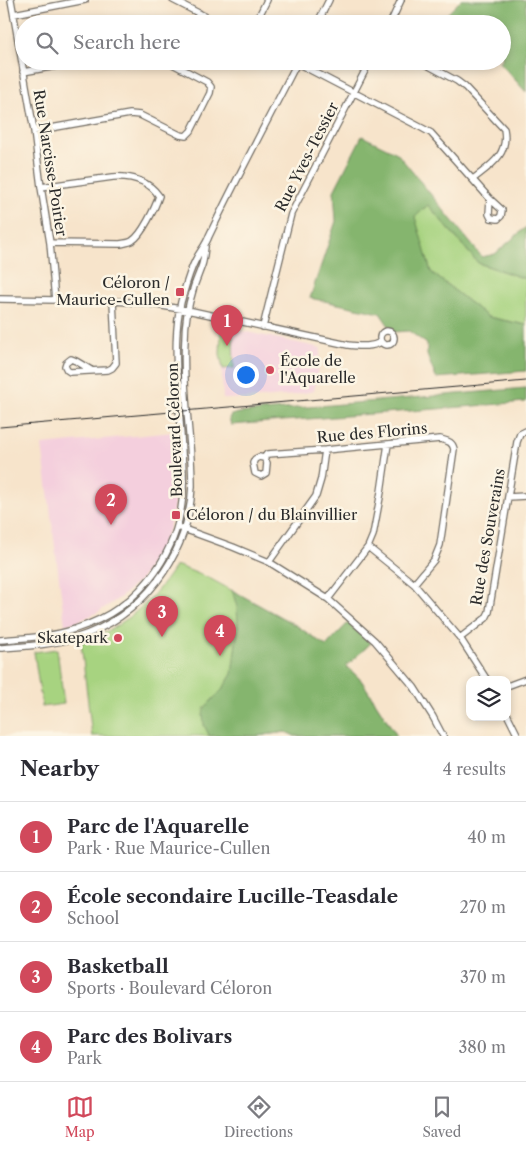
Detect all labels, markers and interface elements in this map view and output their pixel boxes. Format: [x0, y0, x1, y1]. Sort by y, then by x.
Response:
search box [15, 15, 511, 70]
icon: search [33, 29, 61, 57]
text: Search here [73, 31, 181, 54]
street label: Rue Narcisse-Poirier [30, 88, 72, 238]
street label: Rue Yves-Tessier [271, 98, 343, 215]
place label: Céloron / Maurice-Cullen [56, 273, 171, 309]
marker: Céloron / Maurice-Cullen [174, 286, 186, 298]
pin: 1 [211, 305, 243, 346]
place label: École de l'Aquarelle [280, 351, 356, 387]
street label: Boulevard Céloron [163, 362, 186, 498]
your location [233, 362, 259, 388]
marker: École de l'Aquarelle [264, 364, 276, 376]
street label: Rue des Florins [316, 418, 428, 447]
street label: Rue des Souverains [466, 467, 509, 607]
pin: 2 [95, 484, 127, 525]
place label: Céloron / du Blainvillier [186, 505, 358, 524]
marker: Céloron / du Blainvillier [170, 509, 182, 521]
pin: 3 [146, 596, 178, 637]
pin: 4 [204, 615, 236, 656]
place label: Skatepark [37, 628, 109, 647]
marker: Skatepark [112, 632, 124, 644]
map controls [466, 676, 511, 721]
button: layers [466, 676, 511, 721]
text: Nearby [20, 756, 99, 781]
text: 4 results [443, 759, 506, 779]
text: Parc de l'Aquarelle [67, 815, 249, 838]
text: 1 [32, 827, 40, 847]
text: 40 m [467, 827, 506, 847]
text: Park · Rue Maurice-Cullen [67, 838, 271, 858]
text: École secondaire Lucille-Teasdale [67, 885, 398, 908]
text: 2 [31, 897, 41, 917]
text: 270 m [460, 897, 506, 917]
text: School [67, 908, 119, 928]
text: Basketball [67, 955, 169, 978]
text: 3 [31, 967, 41, 987]
text: 370 m [460, 967, 506, 987]
text: Sports · Boulevard Céloron [67, 978, 272, 998]
text: Parc des Bolivars [67, 1025, 232, 1048]
text: 4 [31, 1037, 41, 1057]
text: 380 m [458, 1037, 506, 1057]
text: Park [67, 1048, 102, 1068]
tab: Map [65, 1093, 95, 1141]
tab: Directions [224, 1093, 293, 1141]
tab: Saved [422, 1093, 461, 1141]

